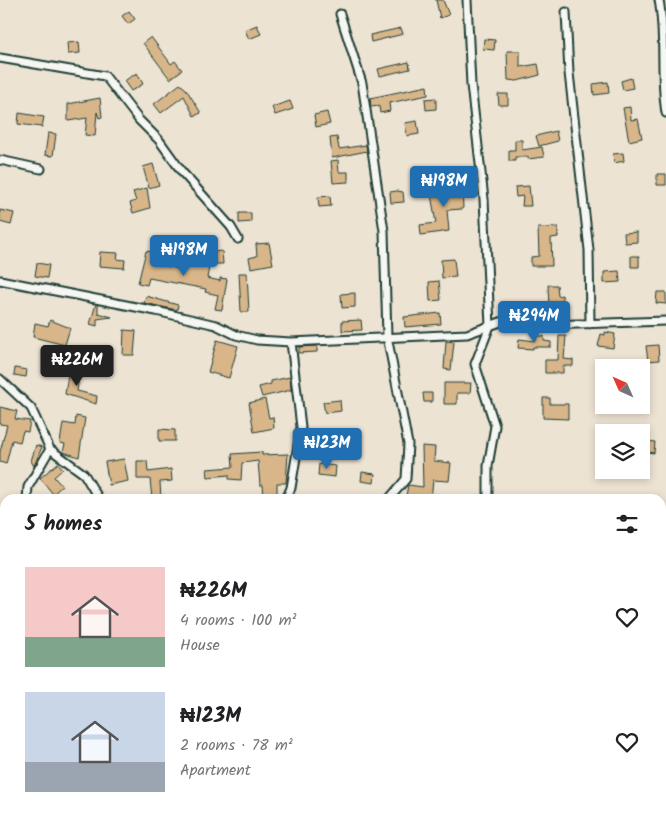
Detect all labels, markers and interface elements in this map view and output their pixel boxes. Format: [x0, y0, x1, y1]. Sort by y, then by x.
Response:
pin: ₦198M [409, 166, 479, 208]
text: ₦198M [421, 169, 467, 194]
pin: ₦198M [149, 234, 219, 277]
text: ₦198M [161, 238, 207, 263]
pin: ₦294M [499, 300, 569, 343]
text: ₦294M [509, 304, 559, 329]
pin: ₦226M [42, 344, 112, 387]
text: ₦226M [52, 348, 102, 373]
north arrow [595, 359, 650, 414]
map controls [595, 359, 650, 479]
button: layers [595, 424, 650, 479]
pin: ₦123M [292, 428, 362, 470]
text: ₦123M [304, 431, 350, 456]
text: 5 homes [25, 508, 102, 541]
icon: filters [613, 510, 641, 538]
text: ₦226M [180, 575, 247, 608]
icon: home [65, 587, 125, 647]
icon: heart [613, 603, 641, 631]
text: 4 rooms · 100 m² [180, 608, 296, 633]
text: House [180, 633, 220, 658]
text: ₦123M [180, 700, 241, 733]
icon: home [65, 712, 125, 772]
icon: heart [613, 728, 641, 756]
text: 2 rooms · 78 m² [180, 733, 293, 758]
text: Apartment [180, 758, 251, 783]

